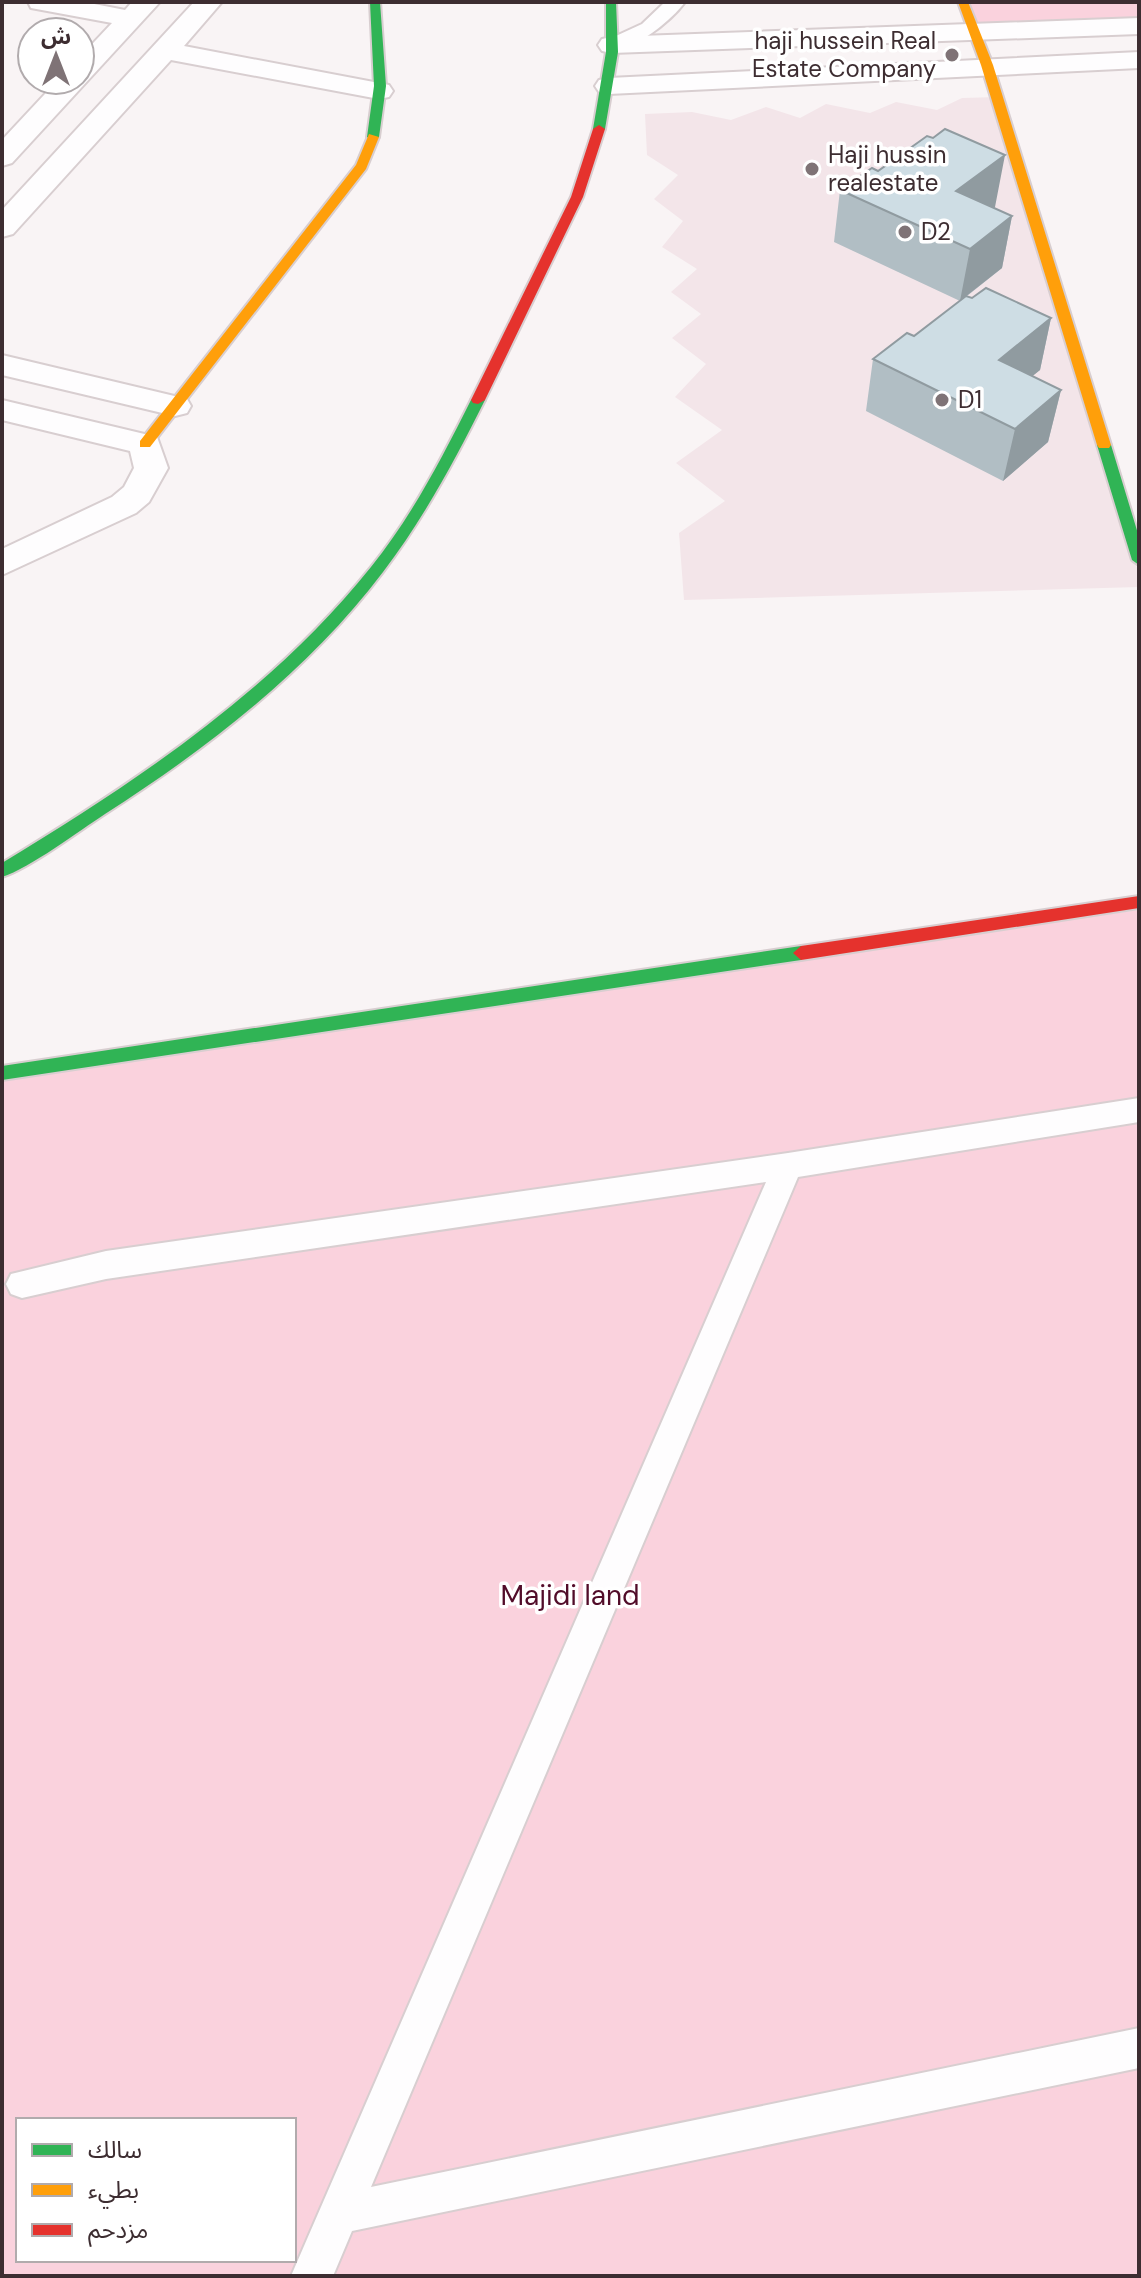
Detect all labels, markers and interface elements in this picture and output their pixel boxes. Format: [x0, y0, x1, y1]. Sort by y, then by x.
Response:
north arrow [16, 16, 96, 96]
text: ش [41, 22, 71, 51]
place label: haji hussein Real Estate Company [752, 25, 936, 84]
marker: haji hussein Real Estate Company [943, 46, 961, 64]
place label: Haji hussin realestate [828, 139, 947, 198]
marker: Haji hussin realestate [803, 160, 821, 178]
place label: D2 [921, 216, 951, 247]
marker: D2 [896, 223, 914, 241]
place label: D1 [958, 384, 982, 415]
marker: D1 [933, 391, 951, 409]
park label: Majidi land [500, 1577, 640, 1614]
legend [16, 2118, 296, 2262]
text: سالك [88, 2134, 142, 2165]
text: بطيء [88, 2174, 139, 2209]
text: مزدحم [88, 2214, 148, 2247]

